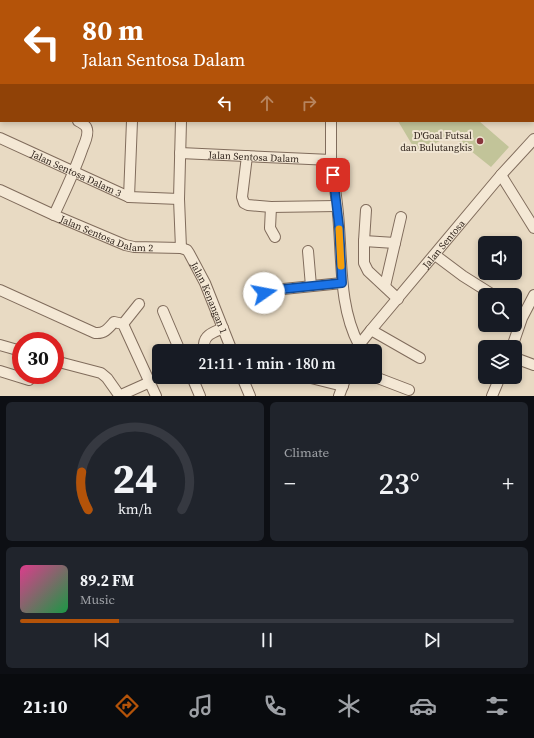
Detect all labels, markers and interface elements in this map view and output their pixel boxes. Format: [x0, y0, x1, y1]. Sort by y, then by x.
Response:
text: 80 m [82, 11, 144, 49]
icon: left [16, 16, 68, 68]
text: Jalan Sentosa Dalam [82, 47, 245, 72]
icon: left [214, 92, 236, 114]
icon: ahead [256, 92, 278, 114]
icon: right [298, 92, 320, 114]
place label: D'Goal Futsal dan Bulutangkis [400, 129, 472, 154]
marker: D'Goal Futsal dan Bulutangkis [475, 136, 485, 146]
street label: Jalan Sentosa Dalam 3 [28, 146, 124, 199]
street label: Jalan Sentosa Dalam [207, 148, 300, 165]
pin [316, 158, 350, 192]
icon: arrive [322, 164, 344, 186]
street label: Jalan Sentosa Dalam 2 [57, 212, 153, 254]
street label: Jalan Sentosa [419, 216, 468, 272]
map controls [478, 236, 522, 384]
button: sound [478, 236, 522, 280]
street label: Jalan Kenangan 1 [188, 258, 231, 335]
position arrow [243, 272, 285, 314]
button: search [478, 288, 522, 332]
speed limit sign: 30 [12, 332, 64, 384]
button: layers [478, 340, 522, 384]
text: 21:11 · 1 min · 180 m [199, 353, 335, 374]
text: Climate [284, 444, 329, 461]
text: 24 [112, 449, 158, 506]
text: 23° [378, 463, 420, 504]
text: − [284, 468, 296, 498]
text: + [502, 468, 514, 498]
text: km/h [118, 498, 152, 518]
text: 89.2 FM [80, 570, 134, 591]
text: Music [80, 591, 115, 608]
icon: previous [91, 629, 113, 651]
icon: pause [256, 629, 278, 651]
icon: next [421, 629, 443, 651]
icon: directions [113, 692, 141, 720]
icon: music [187, 692, 215, 720]
icon: phone [261, 692, 289, 720]
icon: climate [335, 692, 363, 720]
icon: car [409, 692, 437, 720]
icon: filters [483, 692, 511, 720]
text: 21:10 [23, 694, 67, 719]

